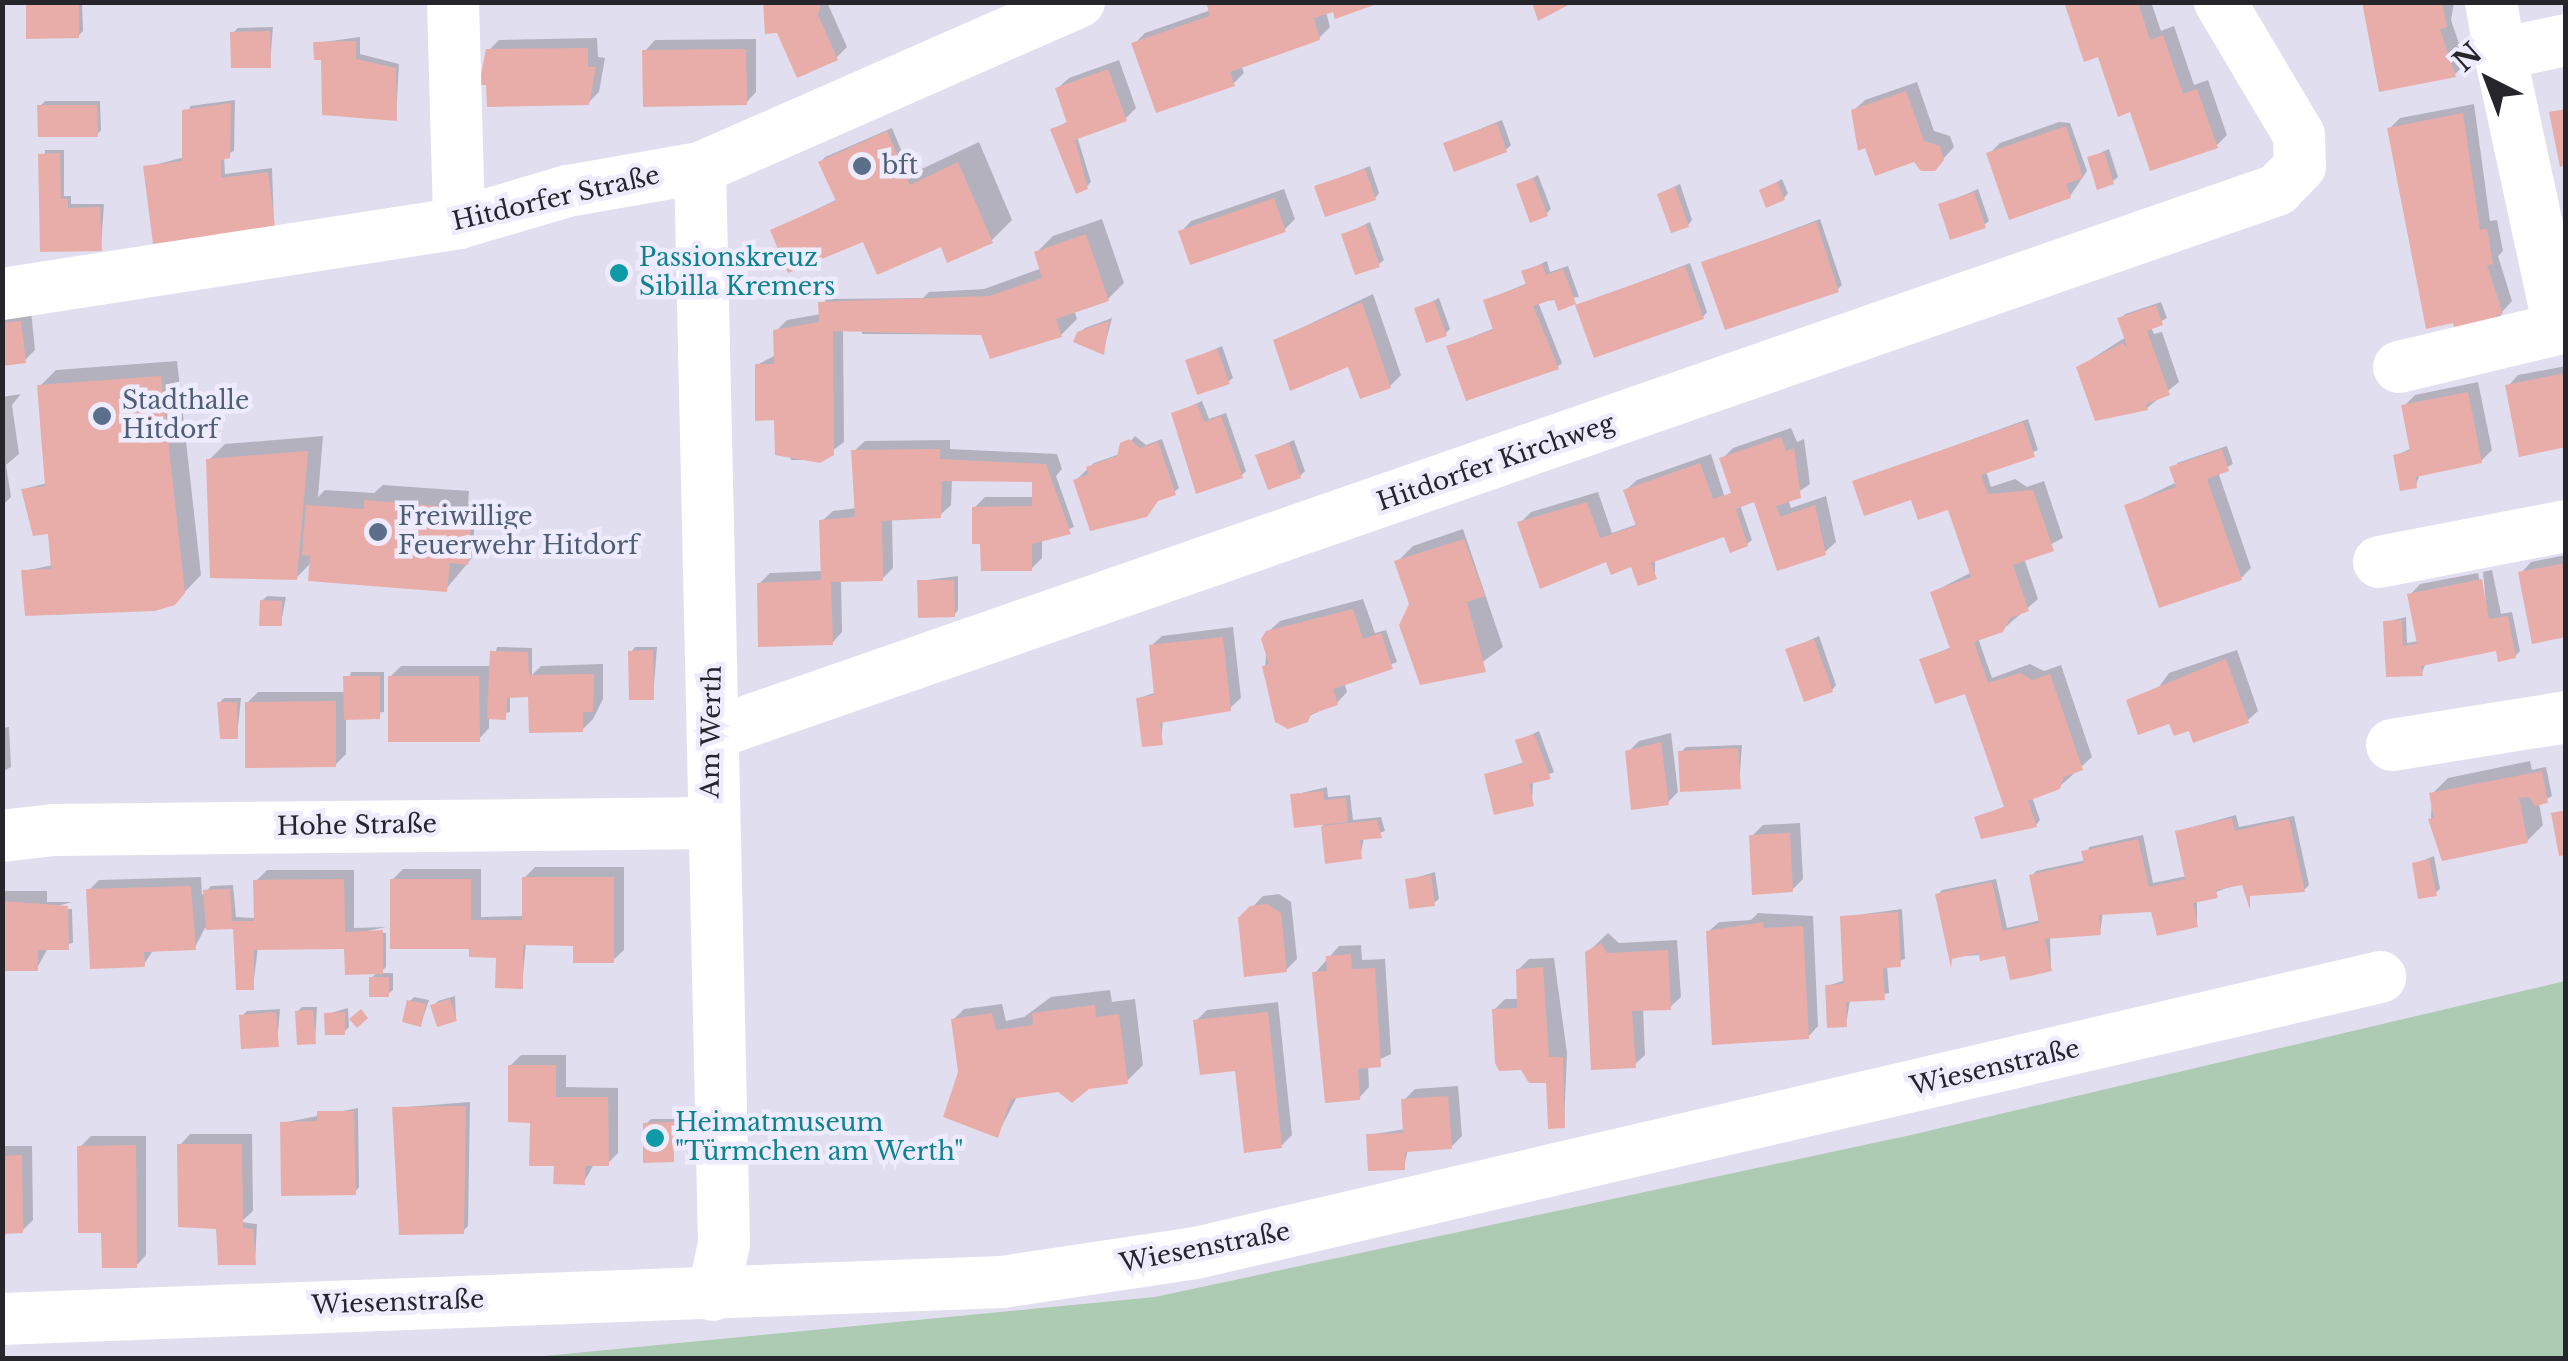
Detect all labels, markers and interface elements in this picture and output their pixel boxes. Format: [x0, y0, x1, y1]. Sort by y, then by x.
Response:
north arrow [2438, 30, 2538, 130]
text: N [2446, 36, 2489, 79]
place label: bft [882, 151, 918, 181]
marker: bft [851, 155, 873, 177]
street label: Hitdorfer Straße [449, 161, 663, 237]
place label: Passionskreuz Sibilla Kremers [639, 244, 836, 303]
marker: Passionskreuz Sibilla Kremers [608, 262, 630, 284]
place label: Stadthalle Hitdorf [122, 387, 249, 446]
marker: Stadthalle Hitdorf [91, 405, 113, 427]
street label: Hitdorfer Kirchweg [1373, 408, 1619, 518]
place label: Freiwillige Feuerwehr Hitdorf [398, 503, 639, 562]
marker: Freiwillige Feuerwehr Hitdorf [367, 521, 389, 543]
street label: Am Werth [696, 665, 728, 799]
street label: Hohe Straße [277, 810, 437, 842]
street label: Wiesenstraße [1907, 1034, 2083, 1102]
place label: Heimatmuseum "Türmchen am Werth" [675, 1109, 964, 1168]
marker: Heimatmuseum "Türmchen am Werth" [644, 1127, 666, 1149]
street label: Wiesenstraße [1117, 1217, 1293, 1279]
street label: Wiesenstraße [311, 1285, 485, 1321]

